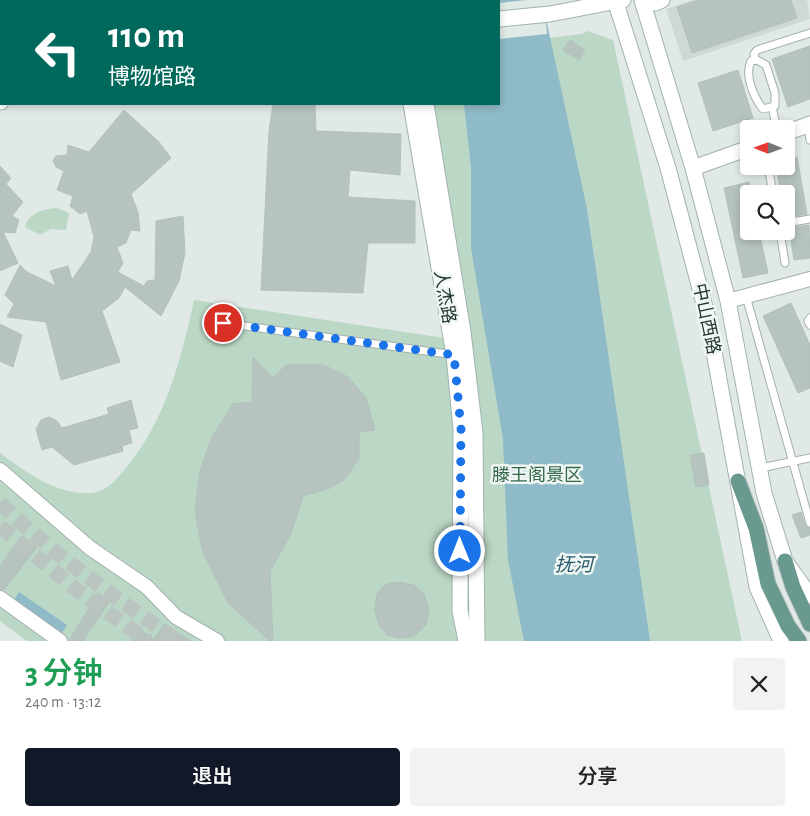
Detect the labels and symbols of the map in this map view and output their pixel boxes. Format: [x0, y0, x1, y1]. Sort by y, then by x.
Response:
north arrow [740, 120, 795, 175]
street label: 人杰路 [430, 269, 460, 325]
street label: 中山西路 [690, 281, 724, 356]
pin [202, 302, 244, 344]
park label: 滕王阁景区 [492, 465, 582, 485]
position arrow [433, 524, 485, 576]
water label: 抚河 [555, 555, 597, 575]

